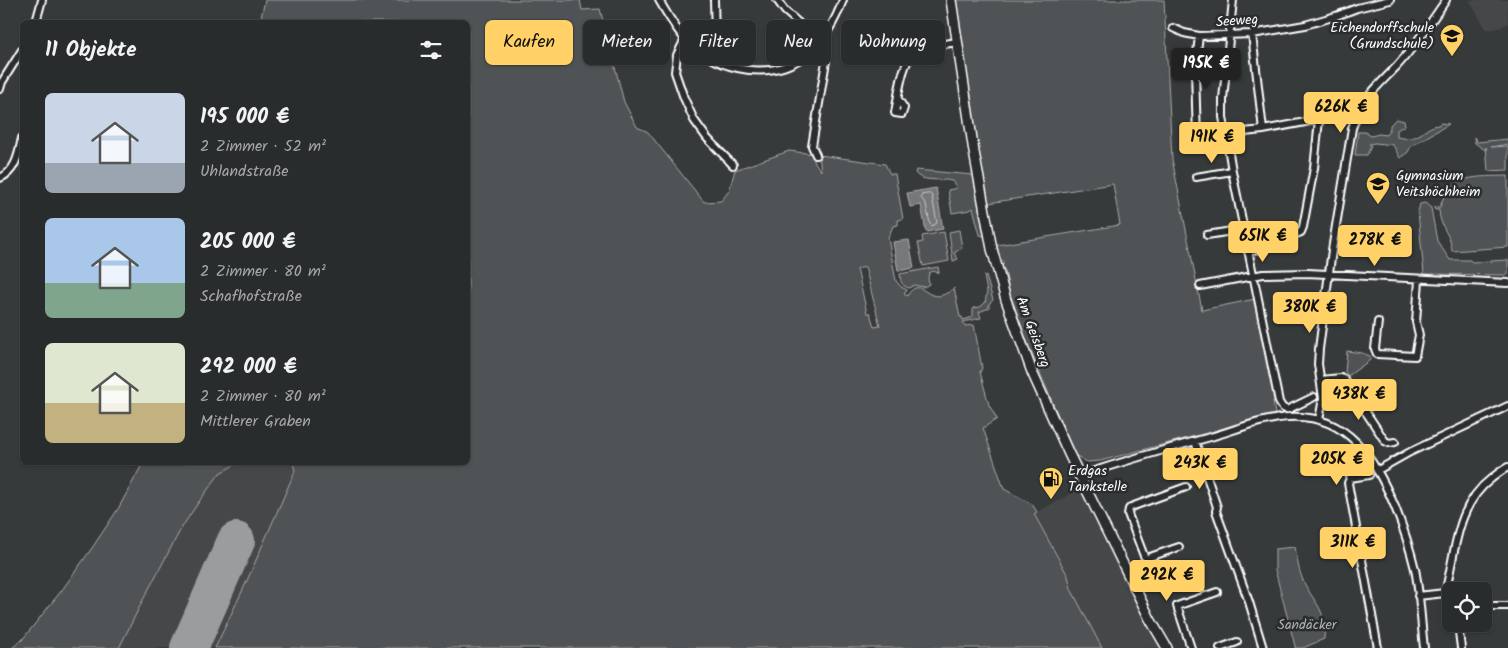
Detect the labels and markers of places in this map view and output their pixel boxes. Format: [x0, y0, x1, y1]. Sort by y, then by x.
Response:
place label: Eichendorffschule (Grundschule) [1330, 17, 1435, 55]
school or university icon: Eichendorffschule (Grundschule) [1439, 23, 1465, 57]
pin: 195K € [1165, 48, 1247, 90]
pin: 626K € [1300, 92, 1382, 134]
pin: 191K € [1171, 121, 1253, 164]
place label: Gymnasium Veitshöchheim [1396, 165, 1480, 203]
school or university icon: Gymnasium Veitshöchheim [1365, 171, 1391, 205]
pin: 651K € [1222, 220, 1304, 263]
pin: 278K € [1334, 224, 1416, 267]
pin: 380K € [1269, 292, 1351, 334]
pin: 438K € [1318, 378, 1400, 421]
pin: 205K € [1296, 444, 1378, 486]
pin: 243K € [1159, 448, 1241, 490]
place label: Erdgas Tankstelle [1068, 460, 1128, 498]
fuel station icon: Erdgas Tankstelle [1038, 466, 1064, 500]
pin: 311K € [1312, 526, 1394, 569]
pin: 292K € [1126, 560, 1208, 602]

